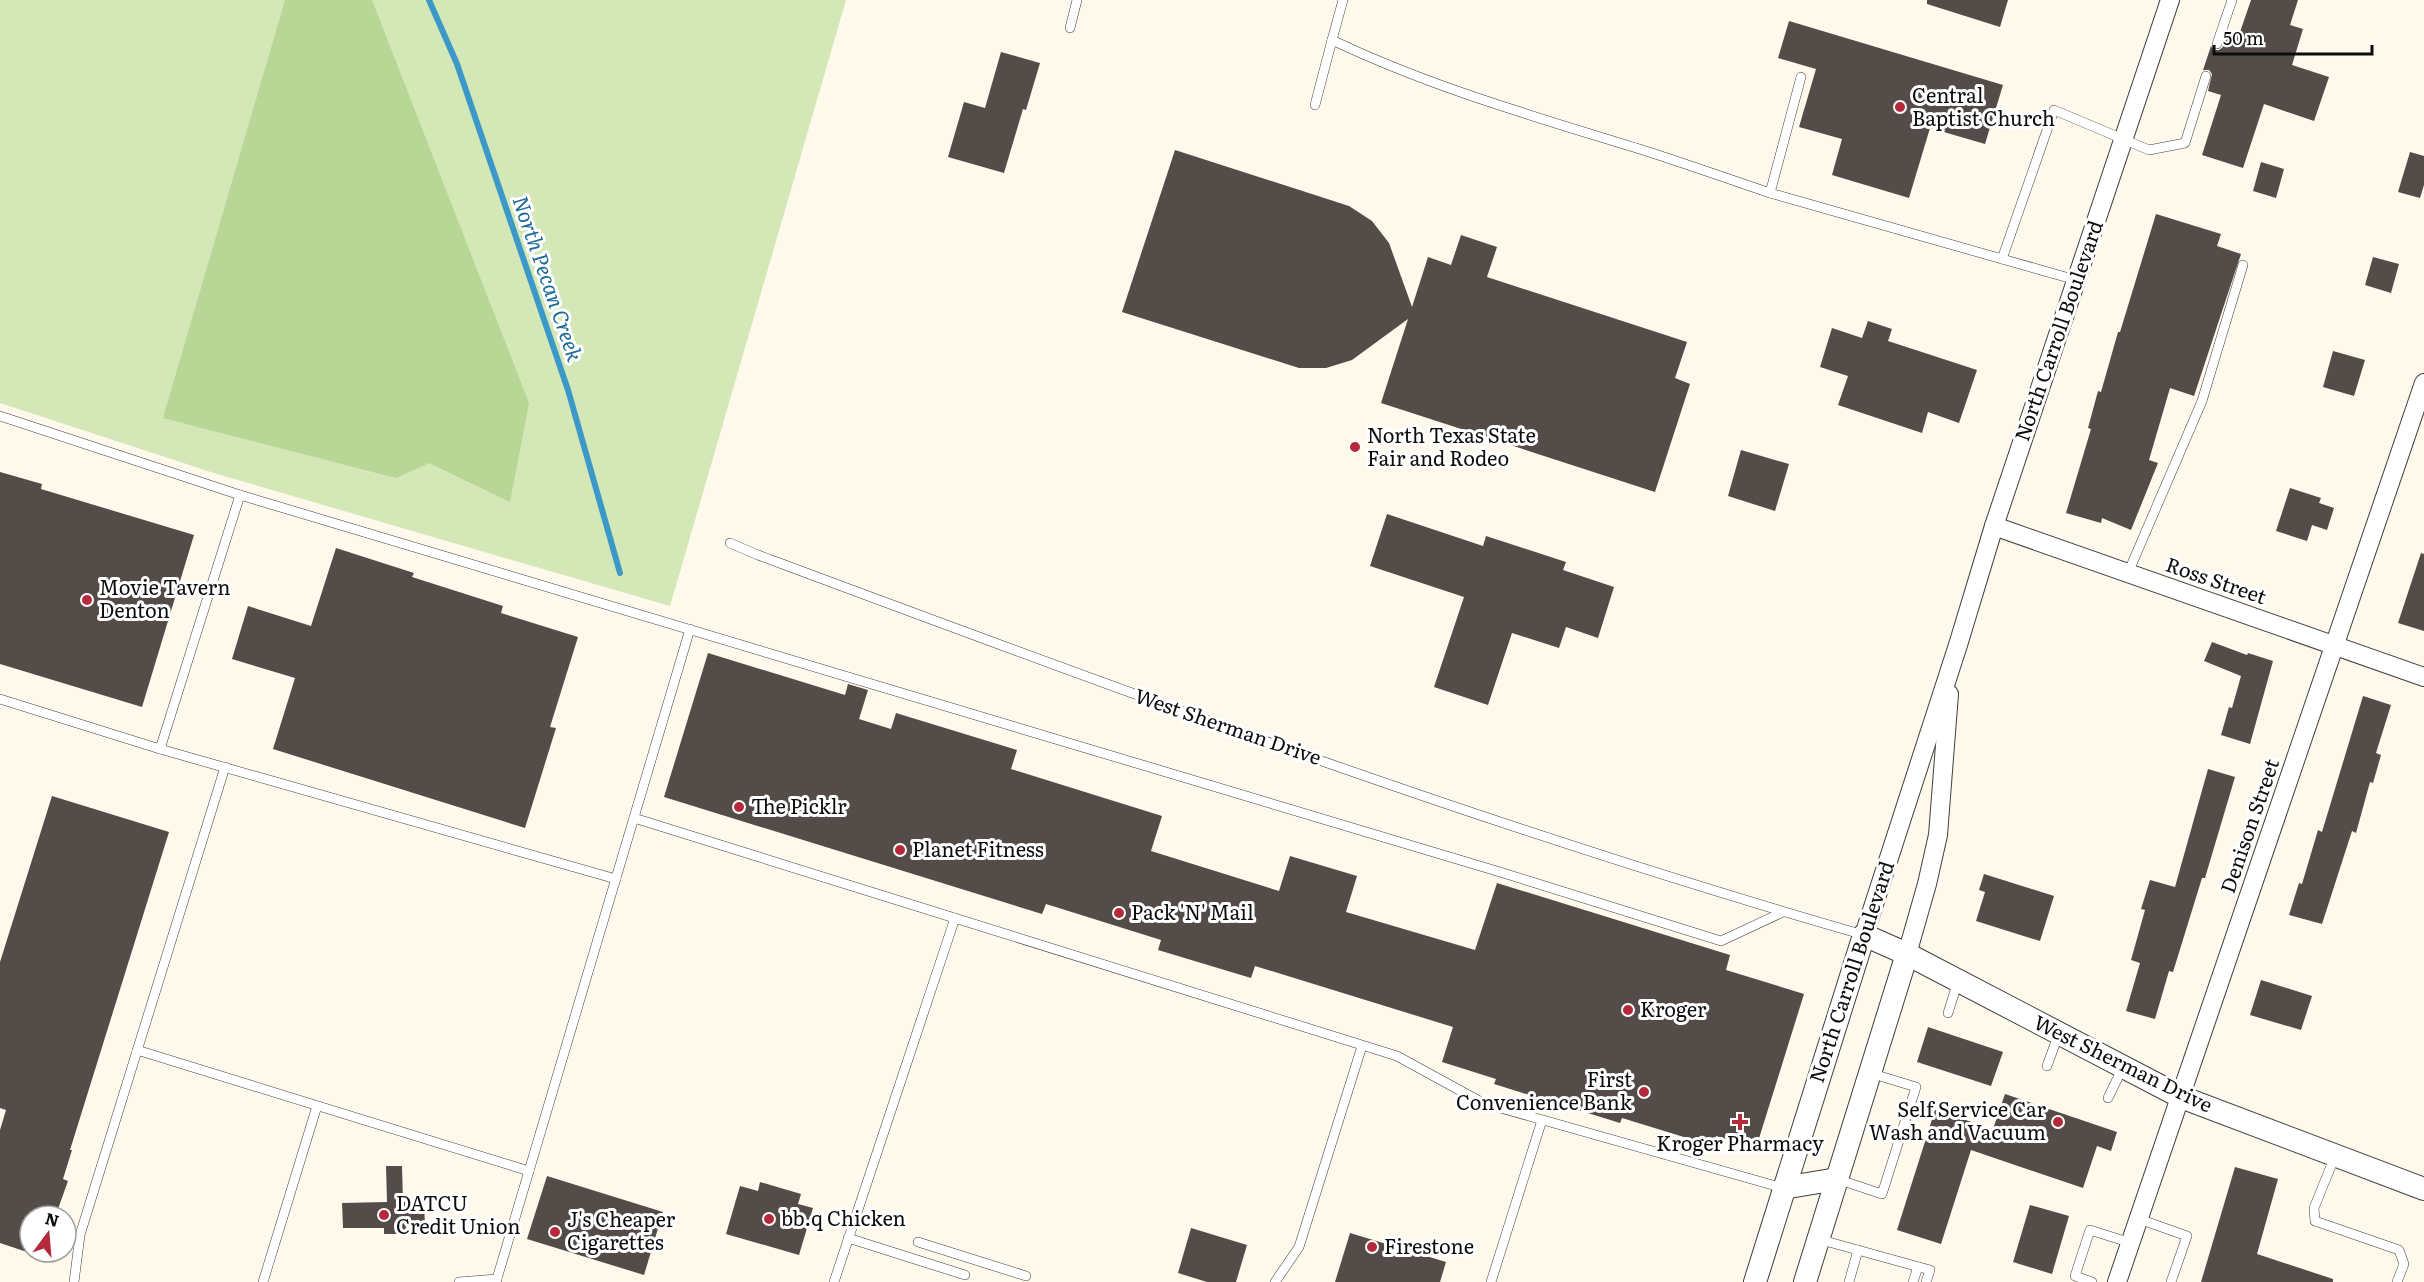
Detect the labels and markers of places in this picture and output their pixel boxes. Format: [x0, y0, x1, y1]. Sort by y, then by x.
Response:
place label: Central Baptist Church [1912, 79, 2055, 132]
marker: Central Baptist Church [1893, 100, 1907, 114]
place label: North Texas State Fair and Rodeo [1367, 419, 1536, 472]
marker: North Texas State Fair and Rodeo [1348, 440, 1362, 454]
place label: Movie Tavern Denton [99, 571, 231, 624]
marker: Movie Tavern Denton [80, 593, 94, 607]
place label: The Picklr [751, 790, 847, 820]
marker: The Picklr [732, 800, 746, 814]
place label: Planet Fitness [912, 833, 1044, 863]
marker: Planet Fitness [893, 843, 907, 857]
place label: Pack 'N' Mail [1131, 896, 1254, 926]
marker: Pack 'N' Mail [1112, 906, 1126, 920]
place label: Kroger [1640, 993, 1707, 1023]
marker: Kroger [1621, 1003, 1635, 1017]
place label: First Convenience Bank [1456, 1063, 1633, 1116]
marker: First Convenience Bank [1637, 1085, 1651, 1099]
place label: Self Service Car Wash and Vacuum [1869, 1093, 2047, 1146]
marker: Kroger Pharmacy [1733, 1115, 1747, 1129]
marker: Self Service Car Wash and Vacuum [2051, 1115, 2065, 1129]
place label: Kroger Pharmacy [1656, 1127, 1824, 1157]
place label: DATCU Credit Union [396, 1187, 520, 1240]
place label: bb.q Chicken [781, 1202, 906, 1232]
place label: J's Cheaper Cigarettes [567, 1203, 676, 1256]
marker: DATCU Credit Union [377, 1208, 391, 1222]
marker: bb.q Chicken [762, 1212, 776, 1226]
marker: J's Cheaper Cigarettes [548, 1225, 562, 1239]
place label: Firestone [1384, 1230, 1474, 1260]
marker: Firestone [1365, 1240, 1379, 1254]

